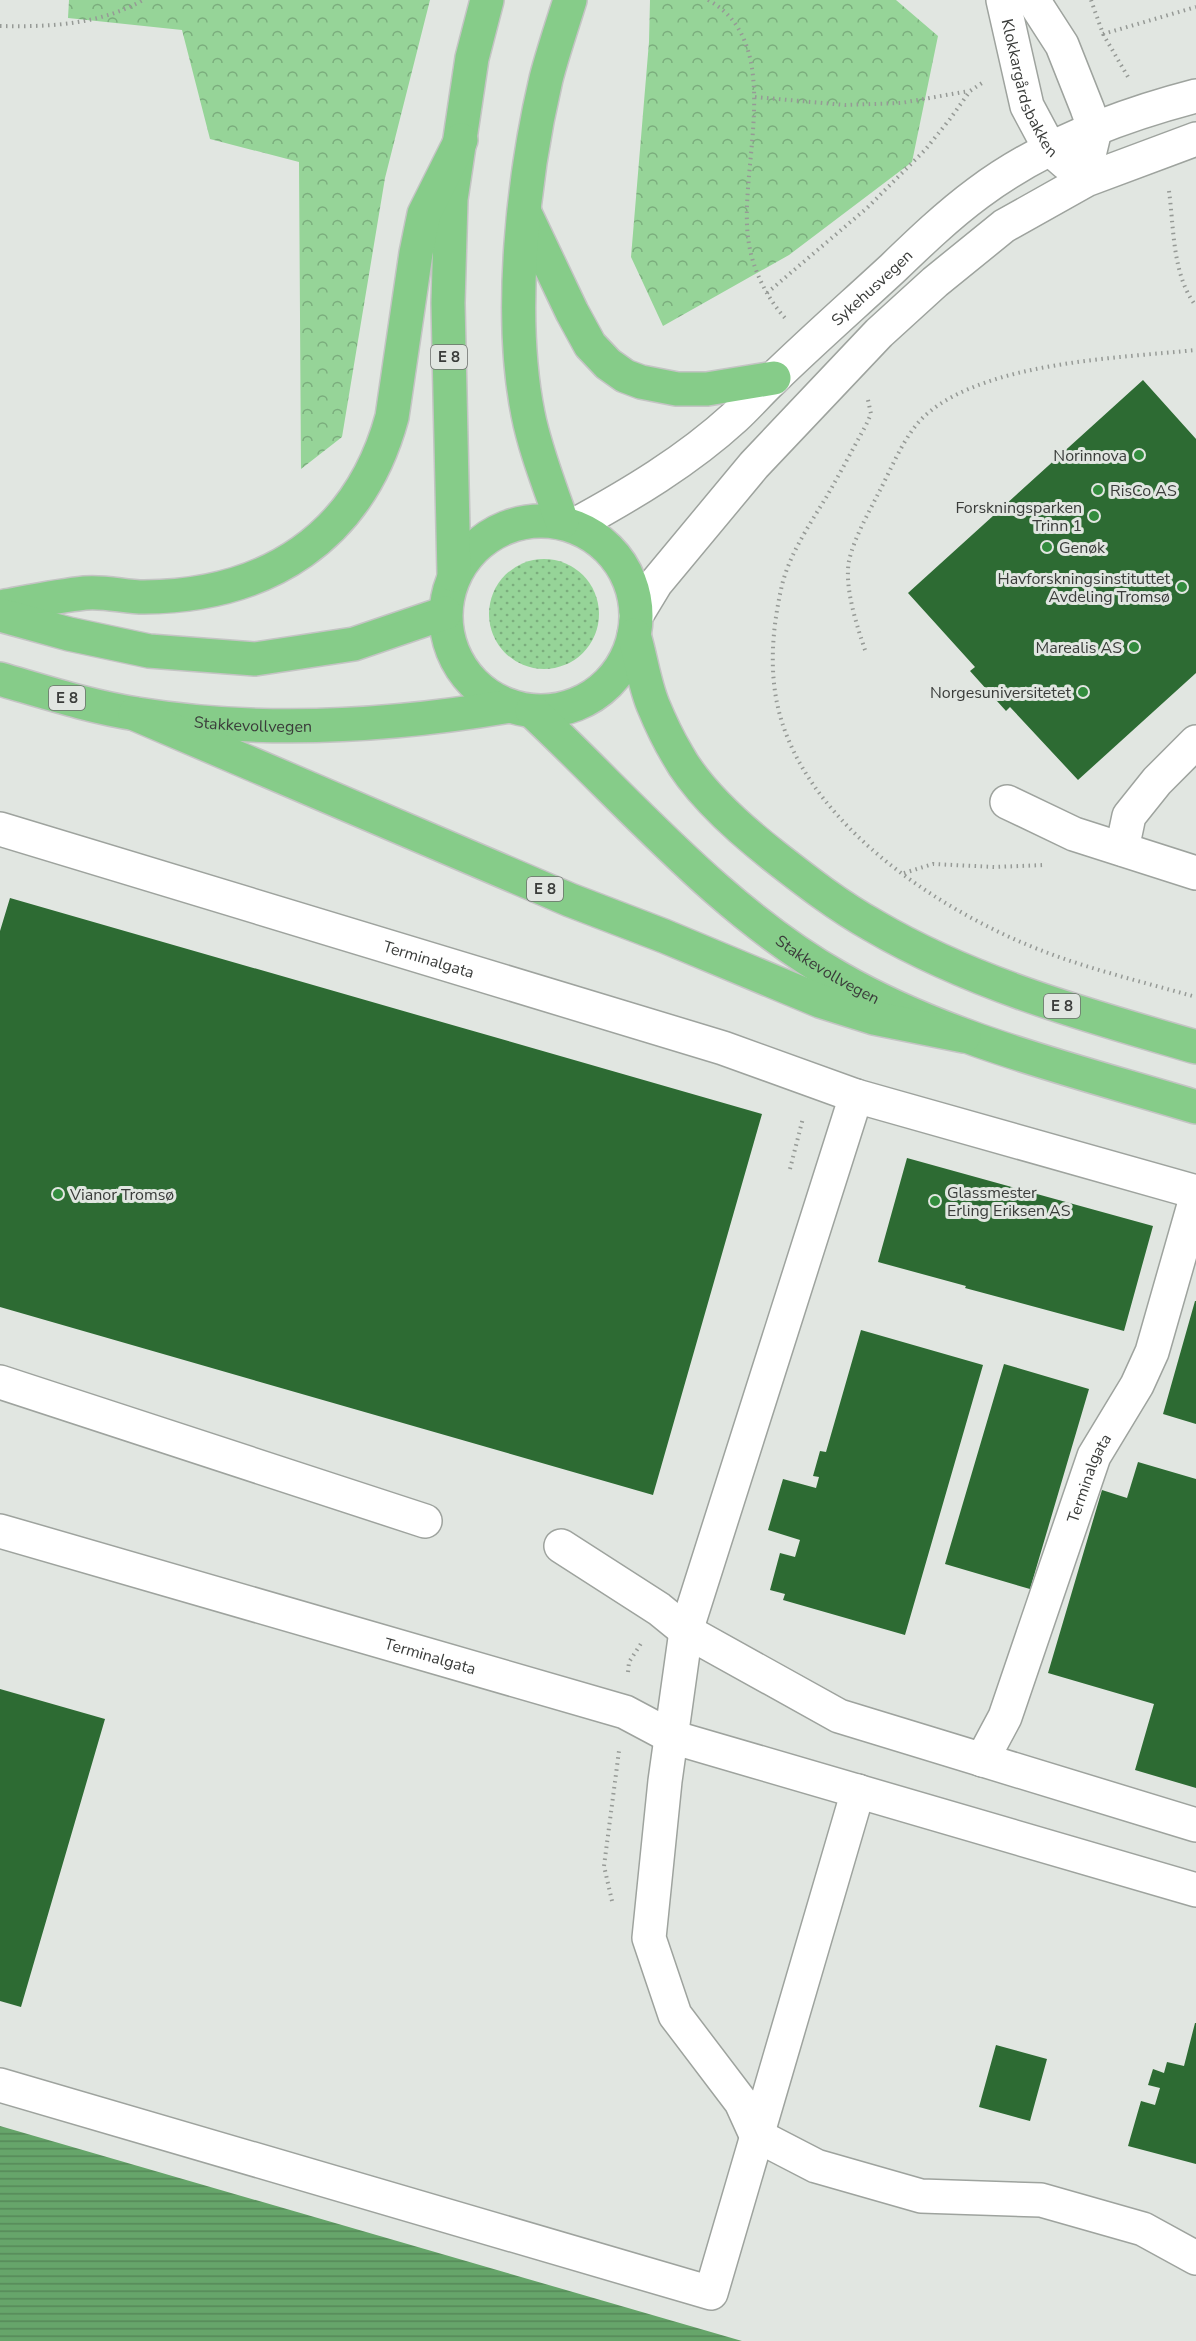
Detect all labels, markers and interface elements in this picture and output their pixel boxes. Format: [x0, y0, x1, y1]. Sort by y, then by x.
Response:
street label: Klokkargårdsbakken [996, 17, 1062, 163]
street label: Sykehusvegen [827, 245, 918, 331]
road number: E 8 [431, 345, 467, 369]
place label: Norinnova [1053, 445, 1127, 467]
marker: Norinnova [1132, 448, 1146, 462]
place label: RisCo AS [1110, 480, 1177, 502]
marker: RisCo AS [1091, 483, 1105, 497]
place label: Forskningsparken Trinn 1 [955, 497, 1082, 537]
marker: Forskningsparken Trinn 1 [1087, 509, 1101, 523]
place label: Genøk [1059, 537, 1106, 559]
marker: Genøk [1040, 540, 1054, 554]
place label: Havforskningsinstituttet Avdeling Tromsø [997, 568, 1170, 608]
marker: Havforskningsinstituttet Avdeling Tromsø [1175, 580, 1189, 594]
place label: Marealis AS [1036, 637, 1122, 659]
marker: Marealis AS [1127, 640, 1141, 654]
place label: Norgesuniversitetet [930, 682, 1071, 704]
marker: Norgesuniversitetet [1076, 685, 1090, 699]
road number: E 8 [49, 686, 85, 710]
street label: Stakkevollvegen [193, 711, 312, 738]
road number: E 8 [527, 877, 563, 901]
street label: Stakkevollvegen [771, 930, 883, 1010]
street label: Terminalgata [380, 936, 477, 984]
road number: E 8 [1044, 994, 1080, 1018]
place label: Glassmester Erling Eriksen AS [947, 1182, 1071, 1222]
place label: Vianor Tromsø [69, 1184, 174, 1206]
marker: Vianor Tromsø [51, 1187, 65, 1201]
marker: Glassmester Erling Eriksen AS [928, 1194, 942, 1208]
street label: Terminalgata [1062, 1430, 1117, 1526]
street label: Terminalgata [382, 1633, 478, 1680]

